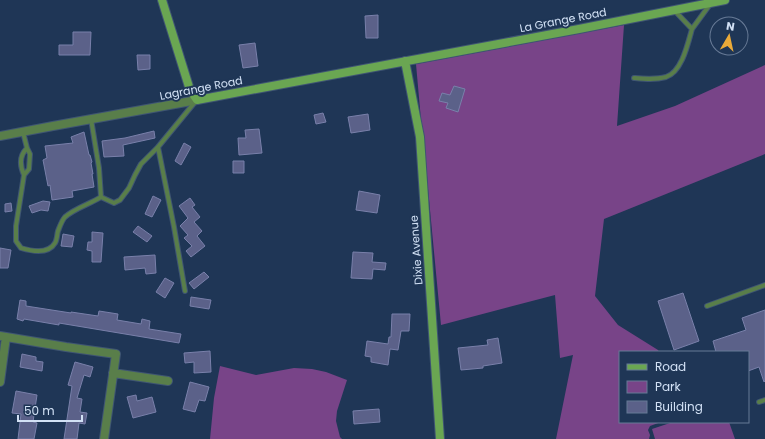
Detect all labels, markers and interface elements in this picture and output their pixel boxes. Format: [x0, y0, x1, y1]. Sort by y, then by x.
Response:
street label: La Grange Road [518, 4, 608, 36]
north arrow [709, 16, 749, 56]
text: N [725, 18, 736, 35]
street label: Lagrange Road [158, 72, 244, 104]
street label: Dixie Avenue [406, 215, 426, 285]
legend [619, 351, 749, 423]
text: Road [655, 358, 686, 375]
text: Park [655, 378, 682, 395]
scale bar [18, 397, 82, 423]
text: Building [655, 398, 703, 415]
text: 50 m [24, 402, 55, 419]

